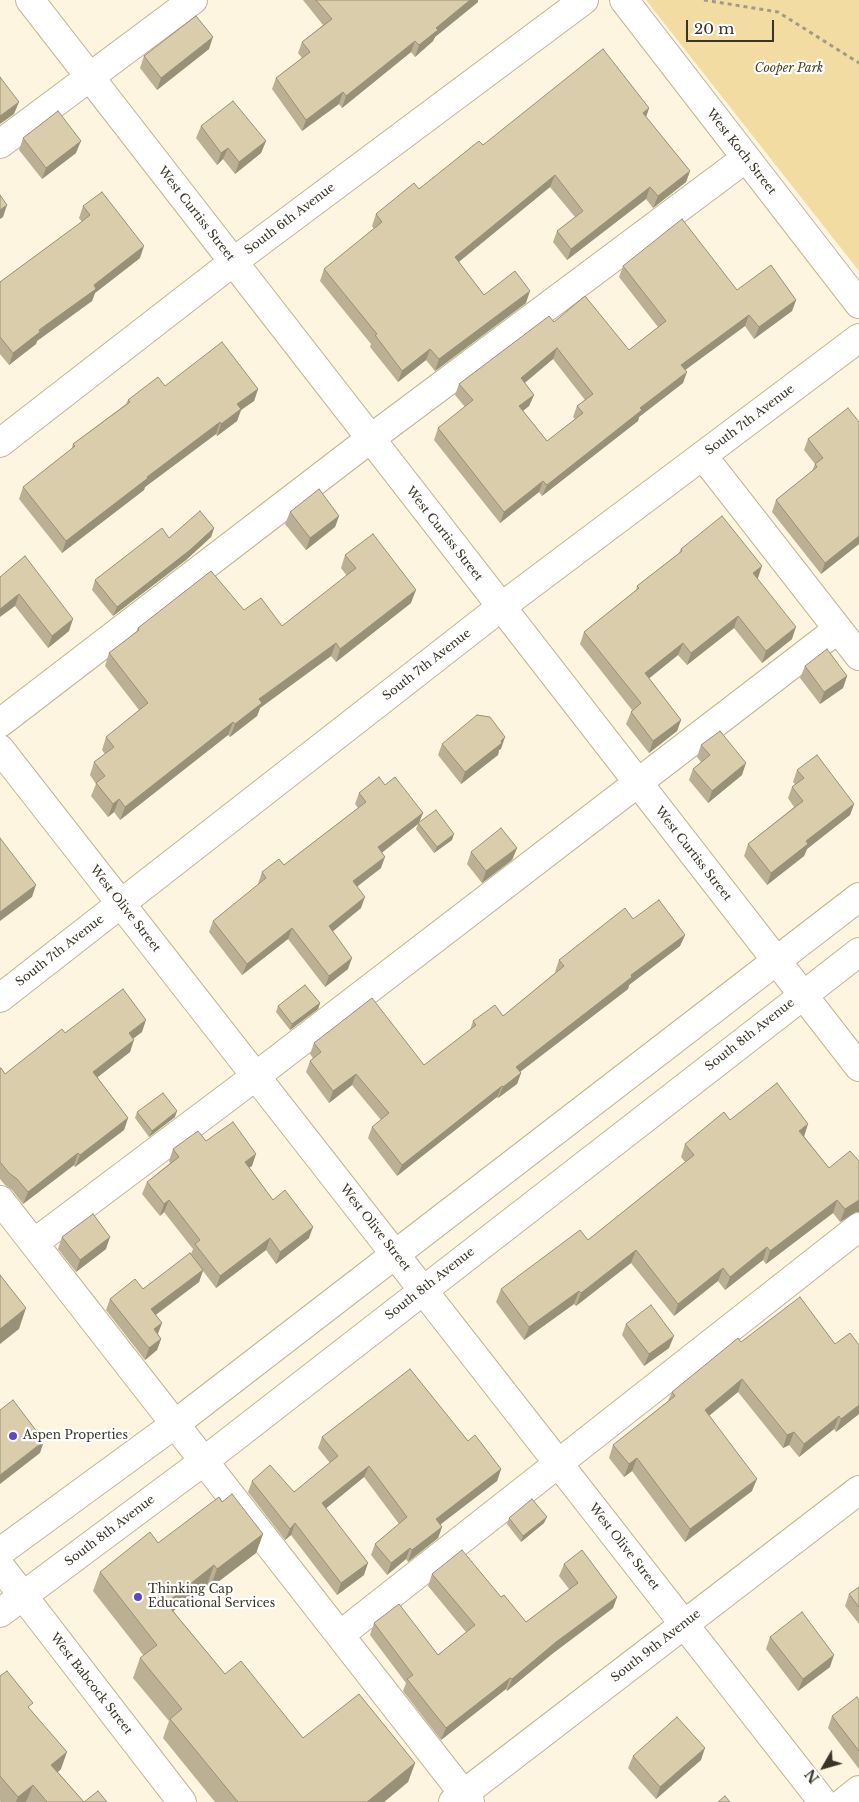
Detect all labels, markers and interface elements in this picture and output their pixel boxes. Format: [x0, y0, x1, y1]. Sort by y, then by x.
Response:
scale bar [689, 10, 776, 42]
text: 20 m [694, 19, 734, 38]
park label: Cooper Park [755, 62, 823, 76]
street label: West Koch Street [703, 106, 779, 198]
street label: West Curtiss Street [155, 164, 237, 264]
street label: South 6th Avenue [242, 180, 338, 258]
street label: South 7th Avenue [703, 382, 797, 458]
street label: West Curtiss Street [403, 484, 485, 584]
street label: South 7th Avenue [380, 626, 474, 704]
street label: West Curtiss Street [652, 804, 734, 904]
street label: West Olive Street [87, 863, 163, 955]
street label: South 7th Avenue [13, 912, 107, 990]
street label: South 8th Avenue [703, 996, 797, 1074]
street label: West Olive Street [337, 1182, 413, 1274]
street label: South 8th Avenue [383, 1245, 477, 1323]
place label: Aspen Properties [23, 1429, 128, 1443]
marker: Aspen Properties [7, 1430, 19, 1442]
street label: South 8th Avenue [62, 1492, 158, 1570]
street label: West Olive Street [586, 1501, 662, 1593]
place label: Thinking Cap Educational Services [148, 1583, 275, 1611]
marker: Thinking Cap Educational Services [132, 1591, 144, 1603]
street label: South 9th Avenue [608, 1607, 704, 1685]
street label: West Babcock Street [47, 1630, 135, 1738]
north arrow [799, 1742, 849, 1792]
text: N [801, 1766, 823, 1787]

